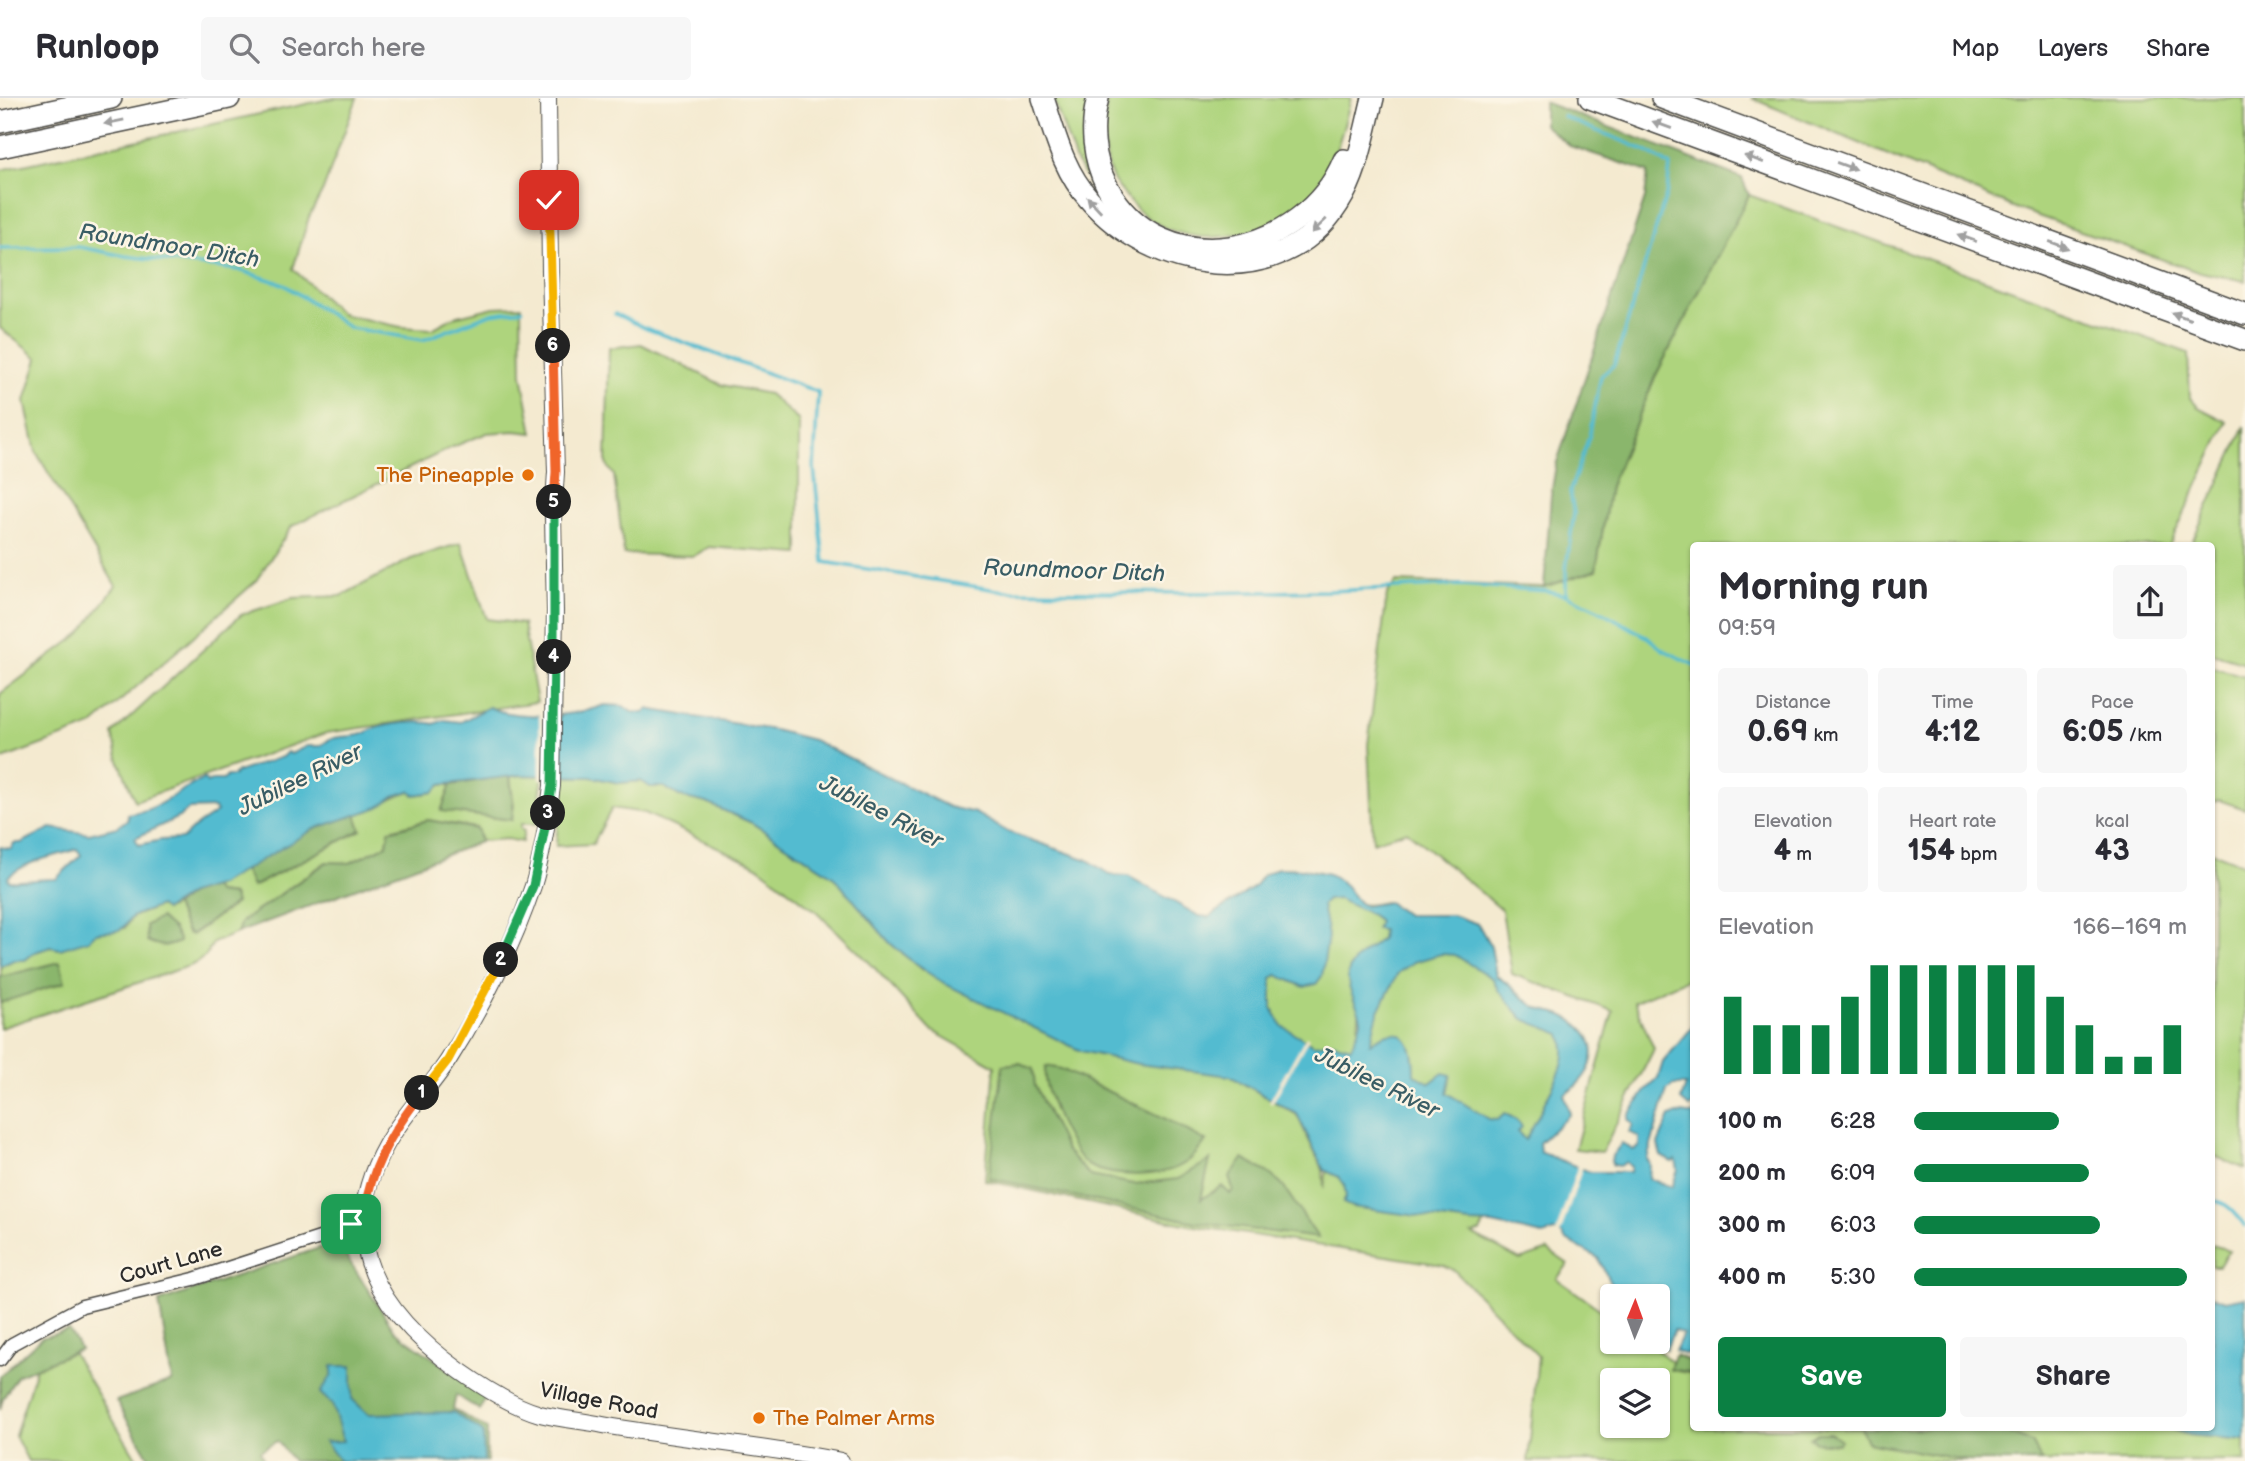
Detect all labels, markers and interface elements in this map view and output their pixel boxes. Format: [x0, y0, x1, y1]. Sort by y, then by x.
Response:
search box [201, 17, 691, 80]
text: Runloop [35, 28, 159, 68]
icon: search [225, 29, 263, 67]
text: Search here [281, 33, 425, 64]
text: Map [1951, 34, 1999, 63]
text: Layers [2037, 34, 2108, 63]
text: Share [2146, 34, 2210, 63]
one-way arrow [103, 117, 125, 128]
one-way arrow [1652, 119, 1673, 130]
one-way arrow [1744, 153, 1765, 164]
one-way arrow [1836, 161, 1857, 172]
pin [519, 170, 579, 230]
icon: check [530, 181, 568, 219]
one-way arrow [1086, 195, 1102, 213]
water label: Roundmoor Ditch [77, 218, 262, 274]
one-way arrow [1310, 218, 1328, 234]
one-way arrow [1957, 232, 1978, 243]
one-way arrow [2049, 240, 2070, 251]
one-way arrow [2170, 311, 2191, 322]
pin: 6 [536, 328, 570, 364]
text: 6 [547, 334, 558, 357]
place label: The Pineapple [377, 463, 514, 488]
marker: The Pineapple [520, 467, 536, 483]
pin: 5 [536, 484, 572, 520]
text: 5 [548, 490, 559, 513]
water label: Roundmoor Ditch [982, 554, 1166, 588]
text: Morning run [1718, 565, 1929, 610]
button: share [2113, 565, 2187, 639]
text: 09:59 [1718, 614, 1776, 642]
pin: 4 [536, 640, 572, 674]
text: 4 [548, 645, 559, 668]
text: Distance [1755, 691, 1831, 714]
text: Time [1931, 691, 1974, 714]
text: Pace [2091, 691, 2134, 714]
text: 0.69 [1747, 714, 1808, 750]
text: 4:12 [1925, 714, 1980, 750]
text: 6:05 [2062, 714, 2123, 750]
text: km [1808, 724, 1838, 747]
text: /km [2123, 724, 2162, 747]
water label: Jubilee River [233, 737, 368, 822]
water label: Jubilee River [814, 769, 949, 856]
pin: 3 [530, 796, 566, 830]
text: 3 [542, 801, 553, 824]
text: Elevation [1753, 810, 1832, 833]
text: Heart rate [1909, 810, 1996, 833]
text: kcal [2095, 810, 2129, 833]
text: 4 [1774, 833, 1791, 869]
text: 154 [1907, 833, 1955, 869]
text: 43 [2095, 833, 2130, 869]
text: m [1791, 843, 1812, 866]
text: bpm [1955, 843, 1998, 866]
text: Elevation [1718, 913, 1814, 941]
text: 166–169 m [2073, 913, 2187, 941]
pin: 2 [484, 942, 518, 978]
text: 2 [495, 948, 506, 971]
water label: Jubilee River [1310, 1041, 1445, 1126]
pin: 1 [404, 1076, 440, 1110]
text: 1 [418, 1081, 426, 1104]
text: 100 m [1718, 1107, 1782, 1135]
text: 6:28 [1830, 1107, 1876, 1135]
text: 200 m [1718, 1159, 1786, 1187]
text: 6:09 [1830, 1159, 1876, 1187]
pin [321, 1194, 381, 1254]
icon: arrive [332, 1205, 370, 1243]
text: 300 m [1718, 1211, 1786, 1239]
text: 6:03 [1830, 1211, 1876, 1239]
street label: Court Lane [117, 1236, 225, 1290]
text: 400 m [1718, 1263, 1786, 1291]
text: 5:30 [1830, 1263, 1876, 1291]
north arrow [1600, 1284, 1670, 1354]
map controls [1600, 1284, 1670, 1438]
button: Save [1718, 1337, 1946, 1417]
button: Share [1960, 1337, 2187, 1417]
button: layers [1600, 1368, 1670, 1438]
street label: Village Road [538, 1377, 660, 1425]
place label: The Palmer Arms [773, 1406, 935, 1431]
marker: The Palmer Arms [751, 1410, 767, 1426]

